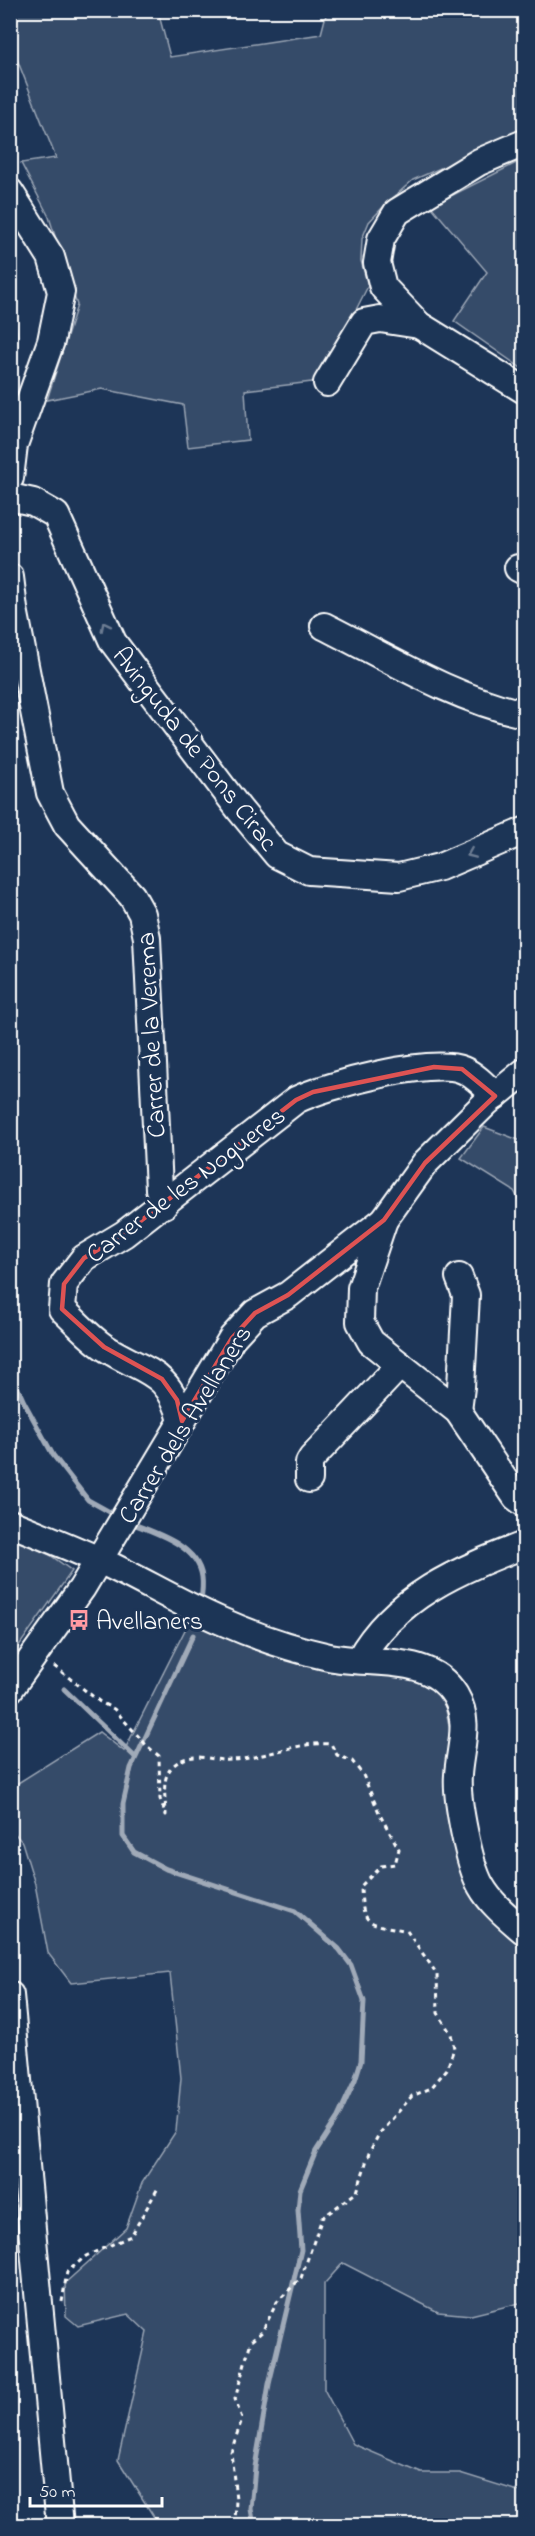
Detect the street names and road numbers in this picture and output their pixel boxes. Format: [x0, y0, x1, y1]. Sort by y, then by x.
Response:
street label: Avinguda de Pons Cirac [102, 640, 286, 860]
street label: Carrer de la Verema [129, 931, 177, 1139]
street label: Carrer de les Nogueres [79, 1099, 295, 1274]
street label: Carrer dels Avellaners [110, 1319, 263, 1532]

